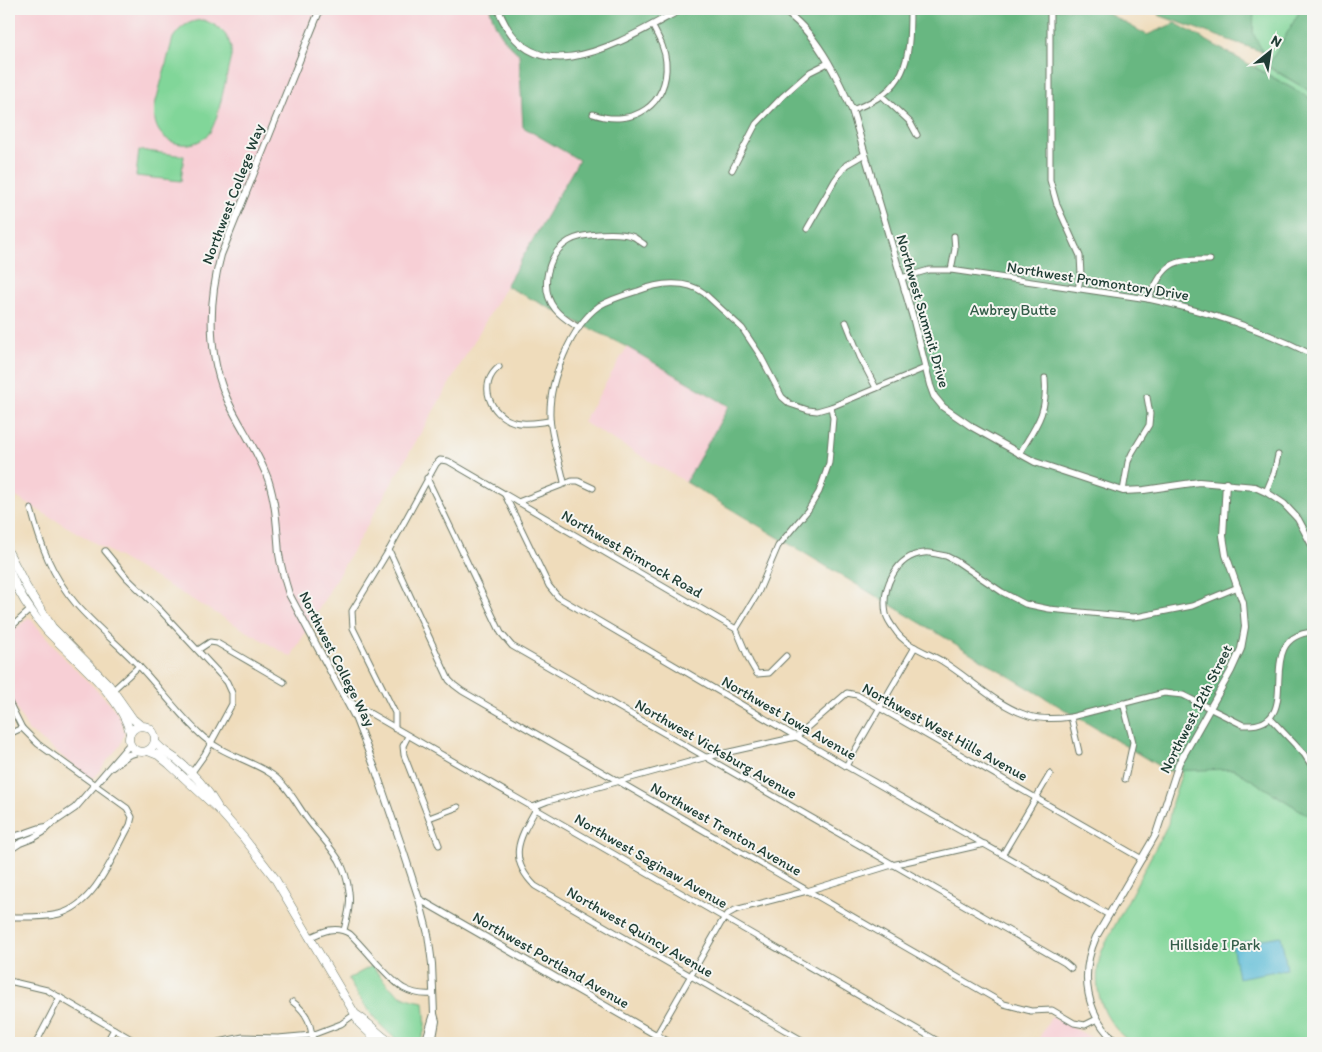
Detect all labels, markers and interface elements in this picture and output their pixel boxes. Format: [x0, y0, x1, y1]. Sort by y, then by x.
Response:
north arrow [1244, 28, 1294, 78]
text: N [1268, 31, 1285, 51]
street label: Northwest College Way [198, 121, 268, 267]
street label: Northwest Summit Drive [892, 232, 954, 390]
street label: Northwest Promontory Drive [1006, 258, 1190, 304]
park label: Awbrey Butte [970, 301, 1056, 319]
street label: Northwest Rimrock Road [558, 506, 706, 602]
street label: Northwest College Way [295, 588, 379, 730]
street label: Northwest 12th Street [1156, 641, 1236, 776]
street label: Northwest Iowa Avenue [718, 672, 860, 764]
street label: Northwest West Hills Avenue [859, 679, 1031, 785]
street label: Northwest Vicksburg Avenue [632, 695, 800, 803]
street label: Northwest Trenton Avenue [647, 778, 805, 880]
street label: Northwest Saginaw Avenue [571, 810, 731, 912]
street label: Northwest Quincy Avenue [564, 883, 716, 981]
street label: Northwest Portland Avenue [470, 908, 632, 1012]
park label: Hillside I Park [1170, 936, 1261, 954]

